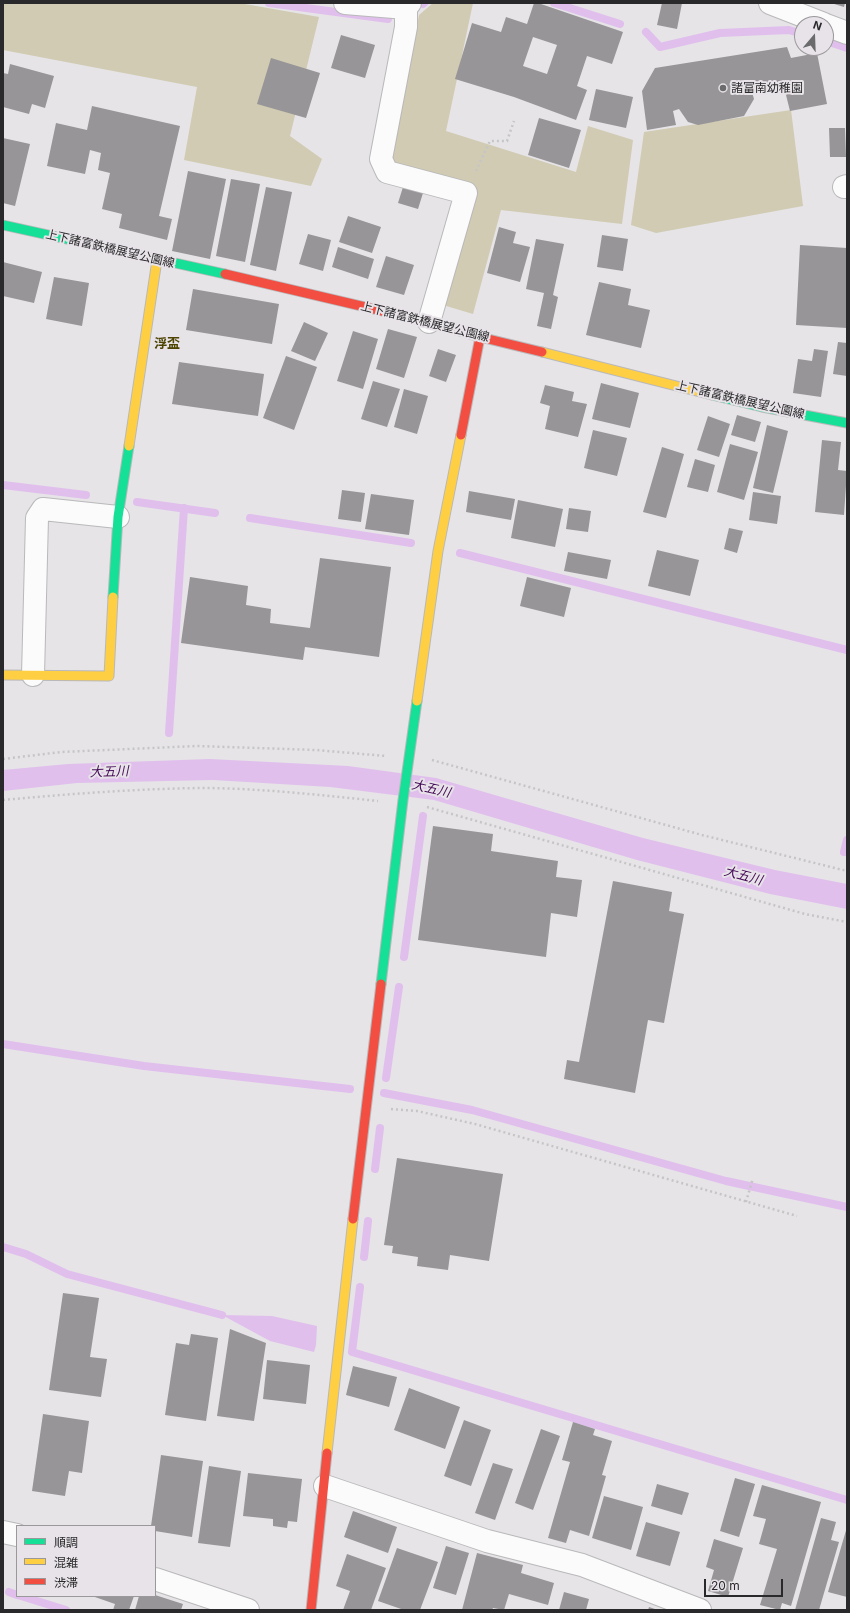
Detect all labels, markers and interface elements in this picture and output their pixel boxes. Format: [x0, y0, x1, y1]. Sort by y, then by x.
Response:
north arrow [794, 16, 834, 56]
text: N [811, 18, 824, 34]
place label: 諸富南幼稚園 [731, 81, 803, 95]
marker: 諸富南幼稚園 [718, 83, 728, 93]
street label: 上下諸富鉄橋展望公園線 [44, 227, 176, 271]
street label: 上下諸富鉄橋展望公園線 [359, 299, 491, 345]
district label: 浮盃 [154, 336, 180, 352]
street label: 上下諸富鉄橋展望公園線 [674, 378, 806, 422]
water label: 大五川 [89, 764, 129, 780]
water label: 大五川 [410, 777, 452, 801]
water label: 大五川 [722, 863, 764, 889]
legend [16, 1525, 156, 1597]
text: 順調 [54, 1535, 78, 1550]
text: 混雑 [54, 1555, 78, 1570]
scale bar [706, 1571, 785, 1597]
text: 渋滞 [54, 1575, 78, 1590]
text: 20 m [711, 1578, 740, 1593]

